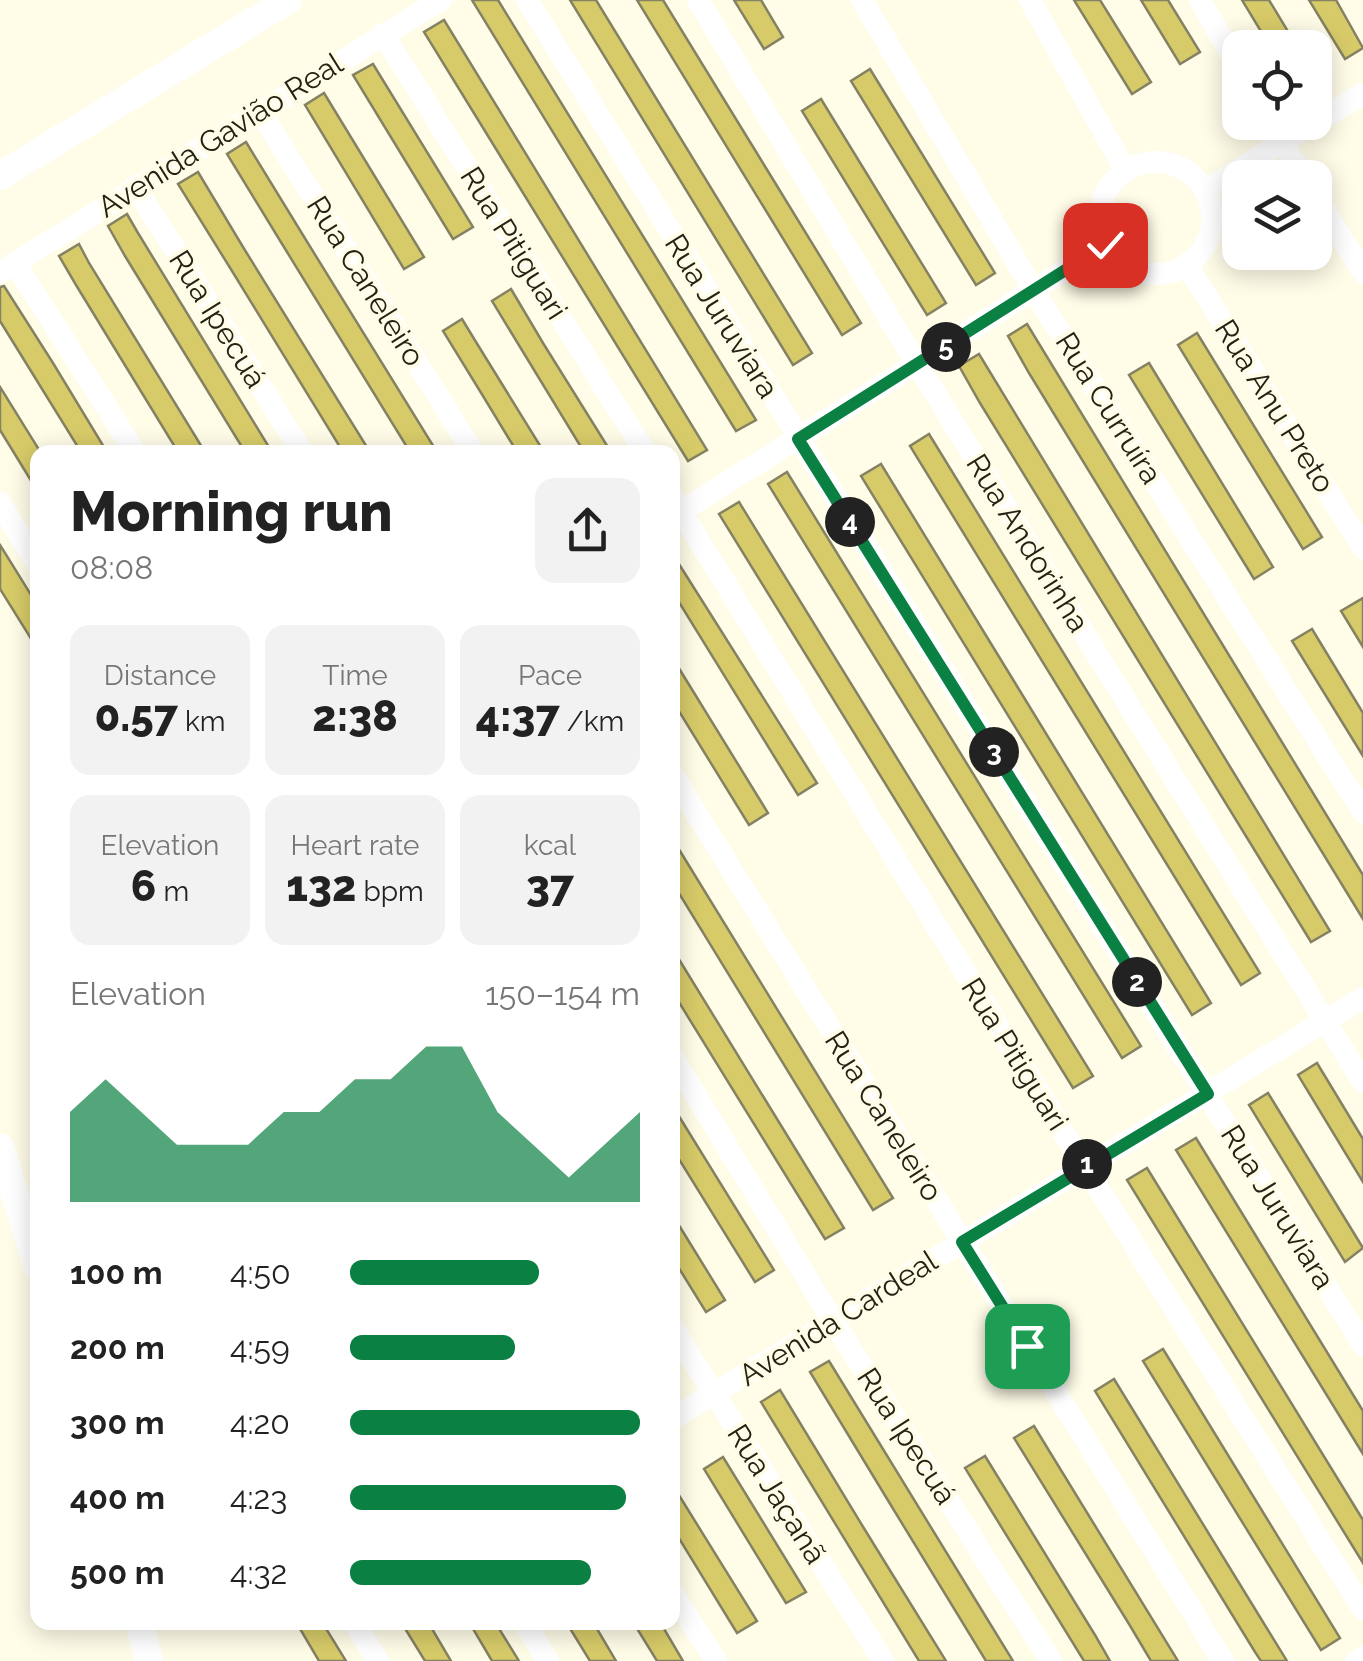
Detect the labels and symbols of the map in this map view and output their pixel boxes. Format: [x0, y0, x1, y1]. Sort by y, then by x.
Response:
street label: Avenida Gavião Real [91, 45, 350, 225]
street label: Rua Pitiguari [453, 160, 575, 326]
street label: Rua Caneleiro [300, 190, 432, 372]
pin [1063, 203, 1148, 288]
street label: Rua Juruviara [658, 228, 786, 404]
street label: Rua Ipecuá [162, 244, 274, 394]
street label: Rua Anu Preto [1208, 313, 1342, 499]
pin: 5 [921, 322, 971, 372]
street label: Rua Curruíra [1049, 326, 1169, 490]
street label: Rua Andorinha [959, 448, 1097, 638]
pin: 4 [825, 497, 875, 547]
pin: 3 [969, 727, 1019, 777]
pin: 2 [1112, 957, 1162, 1007]
street label: Rua Pitiguari [954, 971, 1076, 1137]
street label: Rua Caneleiro [818, 1025, 950, 1207]
street label: Rua Juruviara [1214, 1119, 1342, 1295]
pin: 1 [1062, 1139, 1112, 1189]
street label: Avenida Cardeal [733, 1243, 944, 1393]
pin [985, 1304, 1070, 1389]
street label: Rua Ipecuá [850, 1361, 964, 1511]
street label: Rua Jaçanã [720, 1418, 834, 1570]

